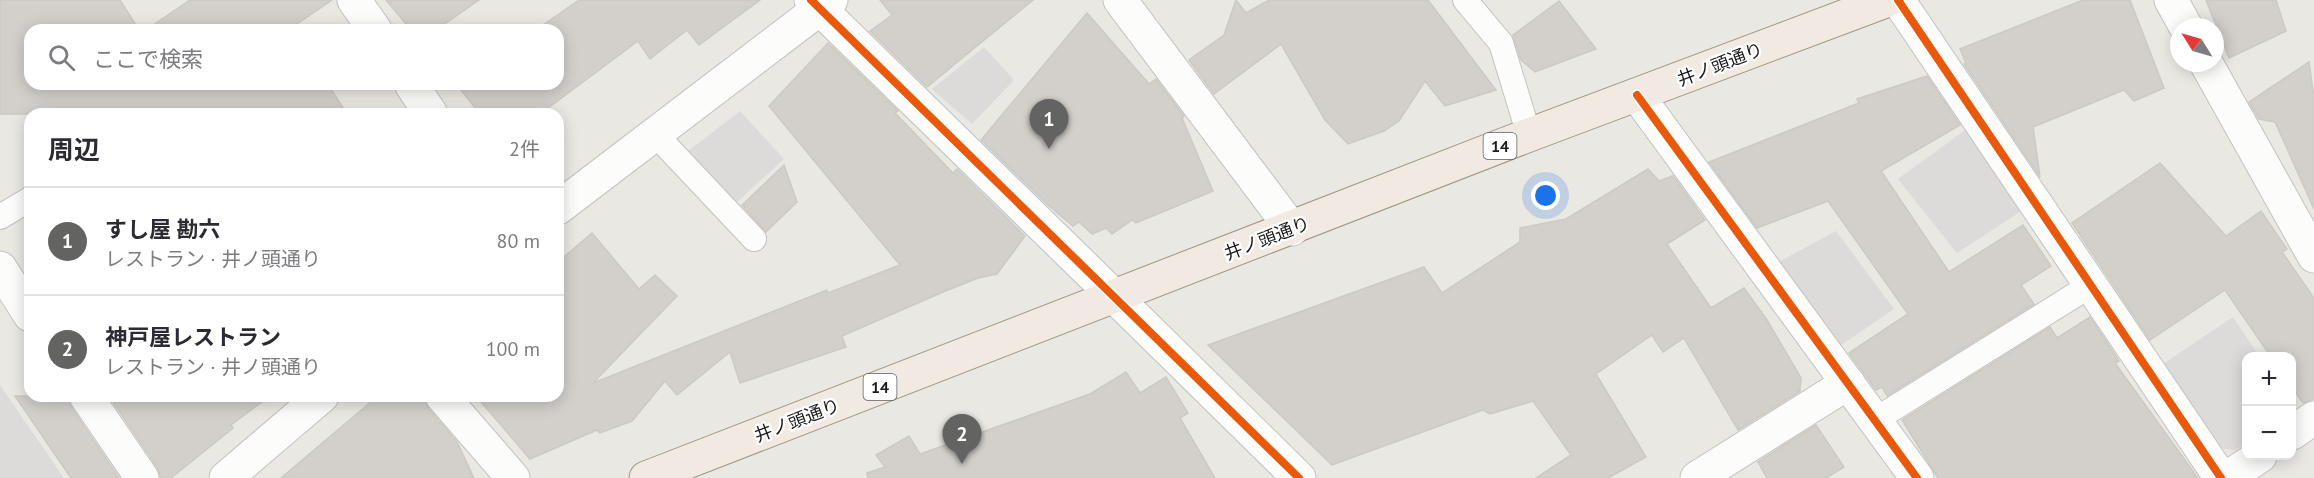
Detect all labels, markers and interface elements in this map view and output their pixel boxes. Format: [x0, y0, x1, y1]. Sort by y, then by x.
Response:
north arrow [2170, 18, 2224, 72]
search box [24, 24, 564, 90]
street label: 井ノ頭通り [1674, 37, 1766, 91]
icon: search [45, 41, 78, 74]
text: ここで検索 [93, 45, 203, 73]
pin: 1 [1030, 100, 1068, 149]
text: 周辺 [48, 133, 100, 166]
road number: 14 [1484, 133, 1516, 159]
text: 2件 [509, 136, 540, 162]
your location [1531, 181, 1560, 210]
street label: 井ノ頭通り [1221, 211, 1313, 265]
text: すし屋 勘六 [105, 215, 221, 243]
text: 1 [62, 228, 73, 254]
text: 80 m [497, 228, 540, 254]
text: レストラン · 井ノ頭通り [105, 246, 321, 272]
text: 神戸屋レストラン [105, 323, 281, 351]
text: 2 [62, 336, 73, 362]
text: 100 m [486, 336, 540, 362]
map controls [2242, 352, 2296, 460]
button: + [2242, 352, 2296, 406]
text: レストラン · 井ノ頭通り [105, 354, 321, 380]
road number: 14 [864, 374, 896, 400]
street label: 井ノ頭通り [751, 393, 843, 447]
button: − [2242, 406, 2296, 460]
pin: 2 [942, 414, 982, 464]

